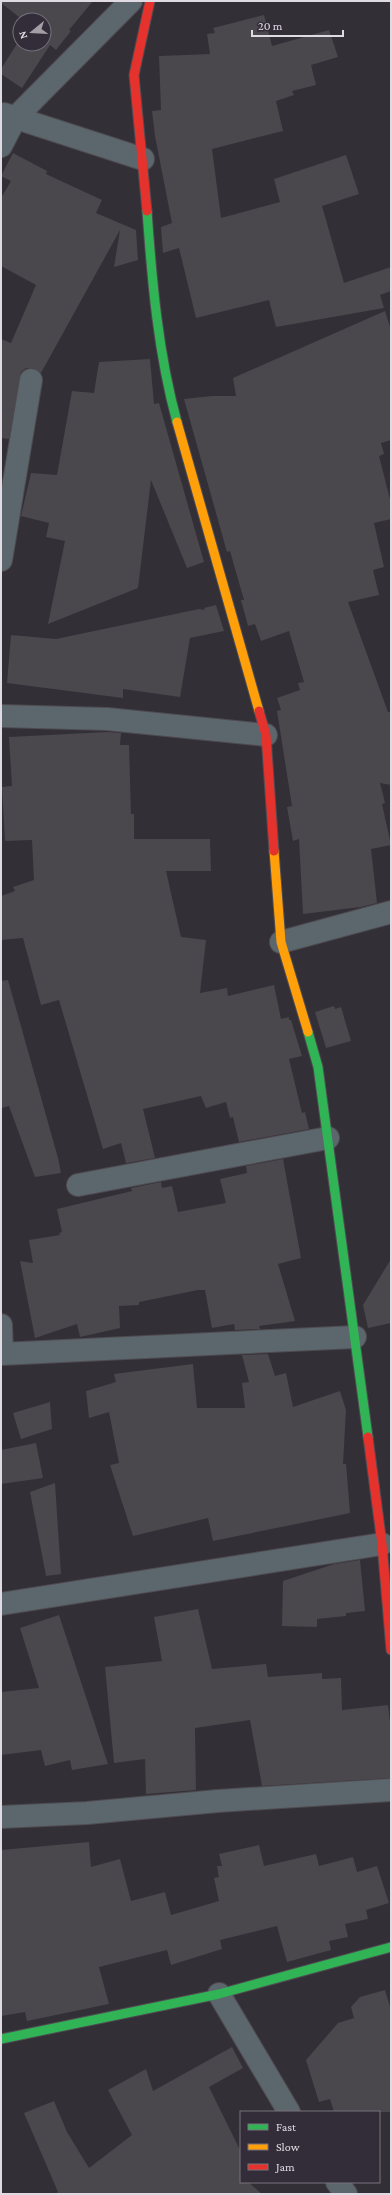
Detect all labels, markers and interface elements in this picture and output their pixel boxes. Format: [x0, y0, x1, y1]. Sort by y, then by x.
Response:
north arrow [12, 12, 52, 52]
scale bar [252, 12, 343, 38]
text: 20 m [258, 19, 283, 33]
text: N [15, 29, 29, 41]
legend [240, 2111, 380, 2183]
text: Fast [276, 2120, 297, 2134]
text: Slow [276, 2140, 300, 2154]
text: Jam [275, 2160, 295, 2174]

